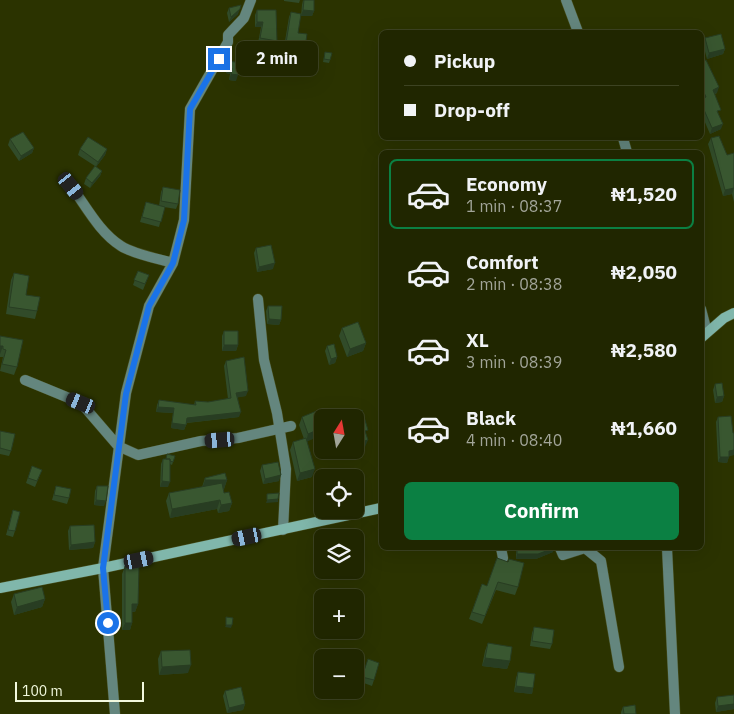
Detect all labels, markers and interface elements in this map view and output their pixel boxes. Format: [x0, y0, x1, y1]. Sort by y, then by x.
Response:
callout: 2 min [236, 42, 319, 76]
route end [208, 48, 230, 70]
text: 2 min [256, 48, 298, 68]
text: Pickup [434, 49, 495, 73]
text: Drop-off [434, 98, 510, 122]
car [55, 170, 86, 202]
icon: car [406, 172, 451, 217]
text: Economy [466, 172, 547, 196]
text: ₦1,520 [611, 182, 677, 206]
text: 1 min · 08:37 [466, 196, 562, 216]
icon: car [406, 250, 451, 295]
text: Comfort [466, 250, 539, 274]
text: ₦2,050 [611, 260, 677, 284]
text: 2 min · 08:38 [466, 274, 562, 294]
icon: car [406, 328, 451, 373]
text: XL [466, 328, 489, 352]
text: ₦2,580 [611, 338, 677, 362]
text: 3 min · 08:39 [466, 352, 562, 372]
car [64, 390, 97, 416]
icon: car [406, 406, 451, 451]
text: Black [466, 406, 516, 430]
north arrow [314, 409, 364, 459]
map controls [314, 409, 364, 699]
text: ₦1,660 [611, 416, 677, 440]
text: 4 min · 08:40 [466, 430, 562, 450]
car [204, 431, 235, 449]
button: locate [314, 469, 364, 519]
button: Confirm [404, 482, 679, 540]
car [230, 527, 263, 547]
button: layers [314, 529, 364, 579]
car [122, 550, 155, 570]
button: + [314, 589, 364, 639]
route start [97, 612, 119, 634]
button: − [314, 649, 364, 699]
scale bar [15, 679, 144, 702]
text: 100 m [22, 682, 63, 700]

